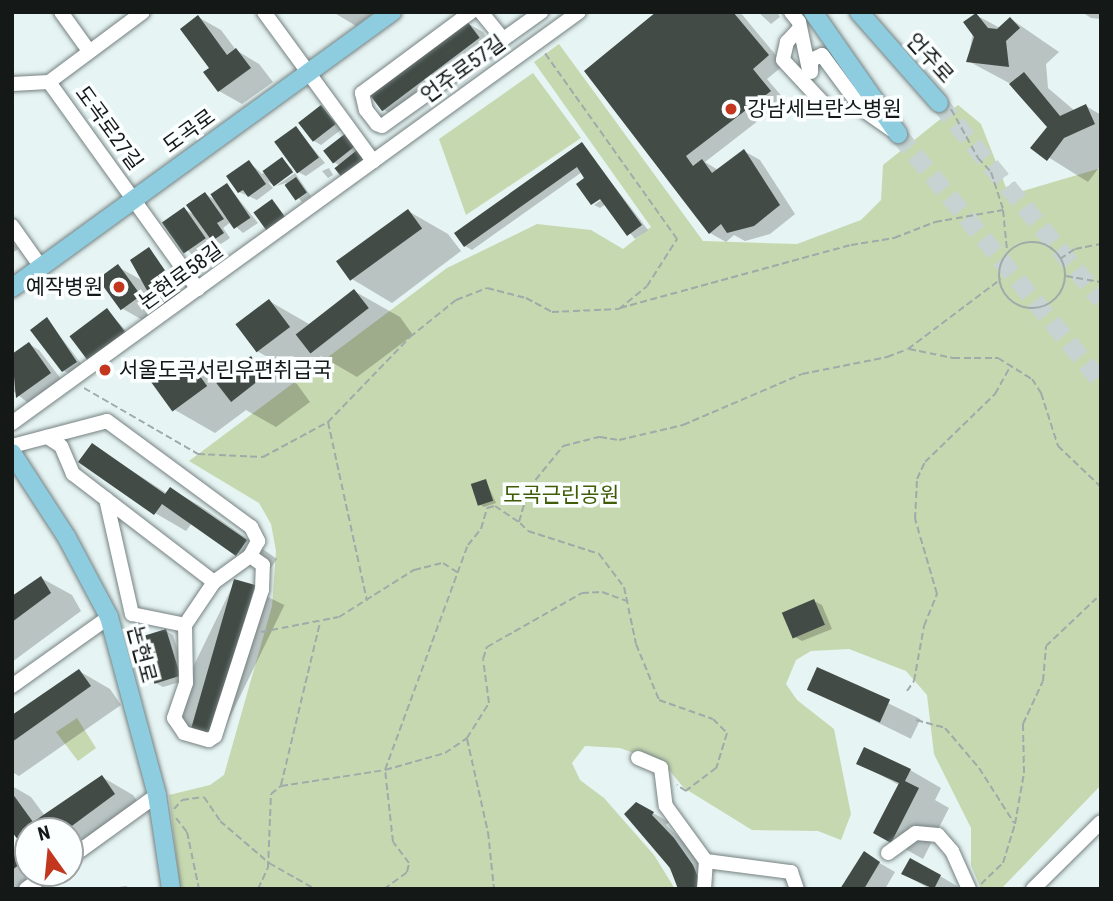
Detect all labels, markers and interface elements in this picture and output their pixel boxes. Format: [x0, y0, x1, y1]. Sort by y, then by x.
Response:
street label: 언주로 [901, 28, 959, 88]
street label: 언주로57길 [416, 30, 510, 108]
street label: 도곡로27길 [70, 81, 148, 175]
place label: 강남세브란스병원 [747, 96, 902, 122]
marker: 강남세브란스병원 [721, 99, 741, 119]
street label: 도곡로 [158, 104, 220, 158]
street label: 논현로58길 [134, 237, 228, 315]
place label: 예작병원 [26, 274, 103, 300]
marker: 예작병원 [109, 277, 129, 297]
place label: 서울도곡서린우편취급국 [119, 357, 332, 383]
marker: 서울도곡서린우편취급국 [97, 362, 113, 378]
park label: 도곡근린공원 [503, 482, 619, 508]
street label: 논현로 [122, 623, 162, 685]
north arrow [14, 817, 84, 887]
text: N [35, 821, 53, 846]

